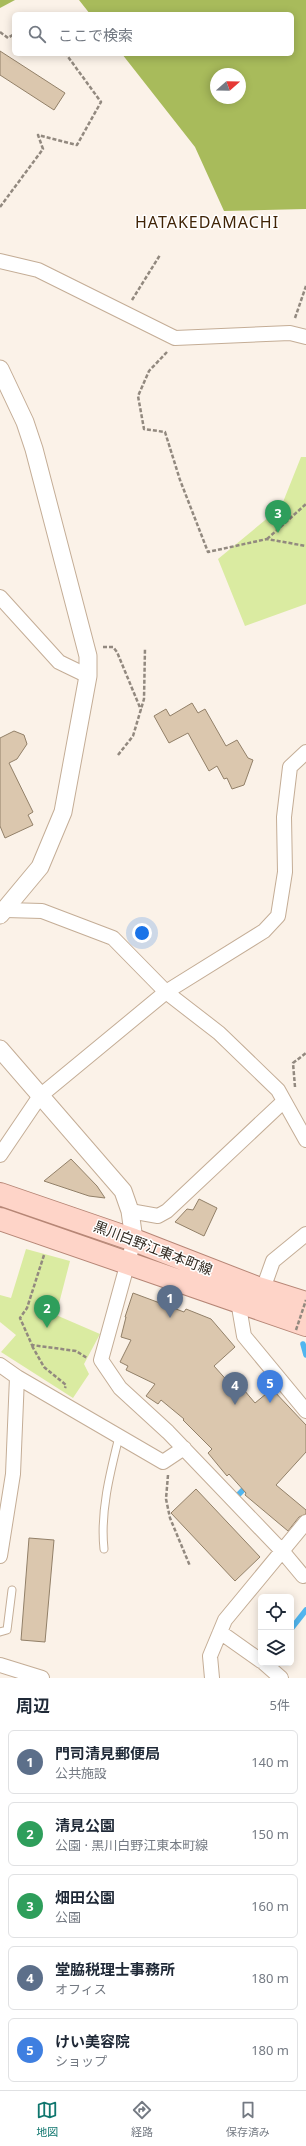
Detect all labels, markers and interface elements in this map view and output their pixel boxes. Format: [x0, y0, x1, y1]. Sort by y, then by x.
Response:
search box [12, 12, 294, 56]
icon: search [26, 23, 48, 45]
text: ここで検索 [58, 25, 133, 45]
north arrow [210, 68, 246, 104]
district label: HATAKEDAMACHI [135, 211, 279, 233]
pin: 3 [265, 500, 291, 533]
your location [132, 923, 152, 943]
street label: 黒川白野江東本町線 [91, 1216, 215, 1279]
pin: 1 [157, 1285, 183, 1318]
pin: 2 [34, 1295, 60, 1328]
pin: 5 [257, 1370, 283, 1403]
pin: 4 [222, 1372, 248, 1405]
map controls [258, 1594, 294, 1666]
button: locate [258, 1594, 294, 1630]
button: layers [258, 1630, 294, 1666]
text: 周辺 [16, 1694, 50, 1717]
text: 5件 [270, 1696, 290, 1714]
text: 門司清見郵便局 [55, 1743, 160, 1763]
text: 1 [26, 1753, 34, 1771]
text: 140 m [251, 1753, 289, 1771]
text: 公共施設 [55, 1764, 107, 1782]
text: 清見公園 [55, 1815, 115, 1835]
text: 2 [26, 1825, 34, 1843]
text: 150 m [251, 1825, 289, 1843]
text: 公園 · 黒川白野江東本町線 [55, 1836, 208, 1854]
text: 畑田公園 [55, 1887, 115, 1907]
text: 3 [26, 1897, 34, 1915]
text: 160 m [251, 1897, 289, 1915]
text: 公園 [55, 1908, 81, 1926]
text: 堂脇税理士事務所 [55, 1959, 175, 1979]
text: 4 [26, 1969, 34, 1987]
text: 180 m [251, 1969, 289, 1987]
text: オフィス [55, 1980, 107, 1998]
text: けい美容院 [55, 2031, 130, 2051]
text: 5 [26, 2041, 34, 2059]
text: 180 m [251, 2041, 289, 2059]
text: ショップ [55, 2052, 107, 2070]
tab: 地図 [36, 2099, 58, 2139]
tab: 経路 [131, 2099, 153, 2139]
tab: 保存済み [226, 2099, 270, 2139]

